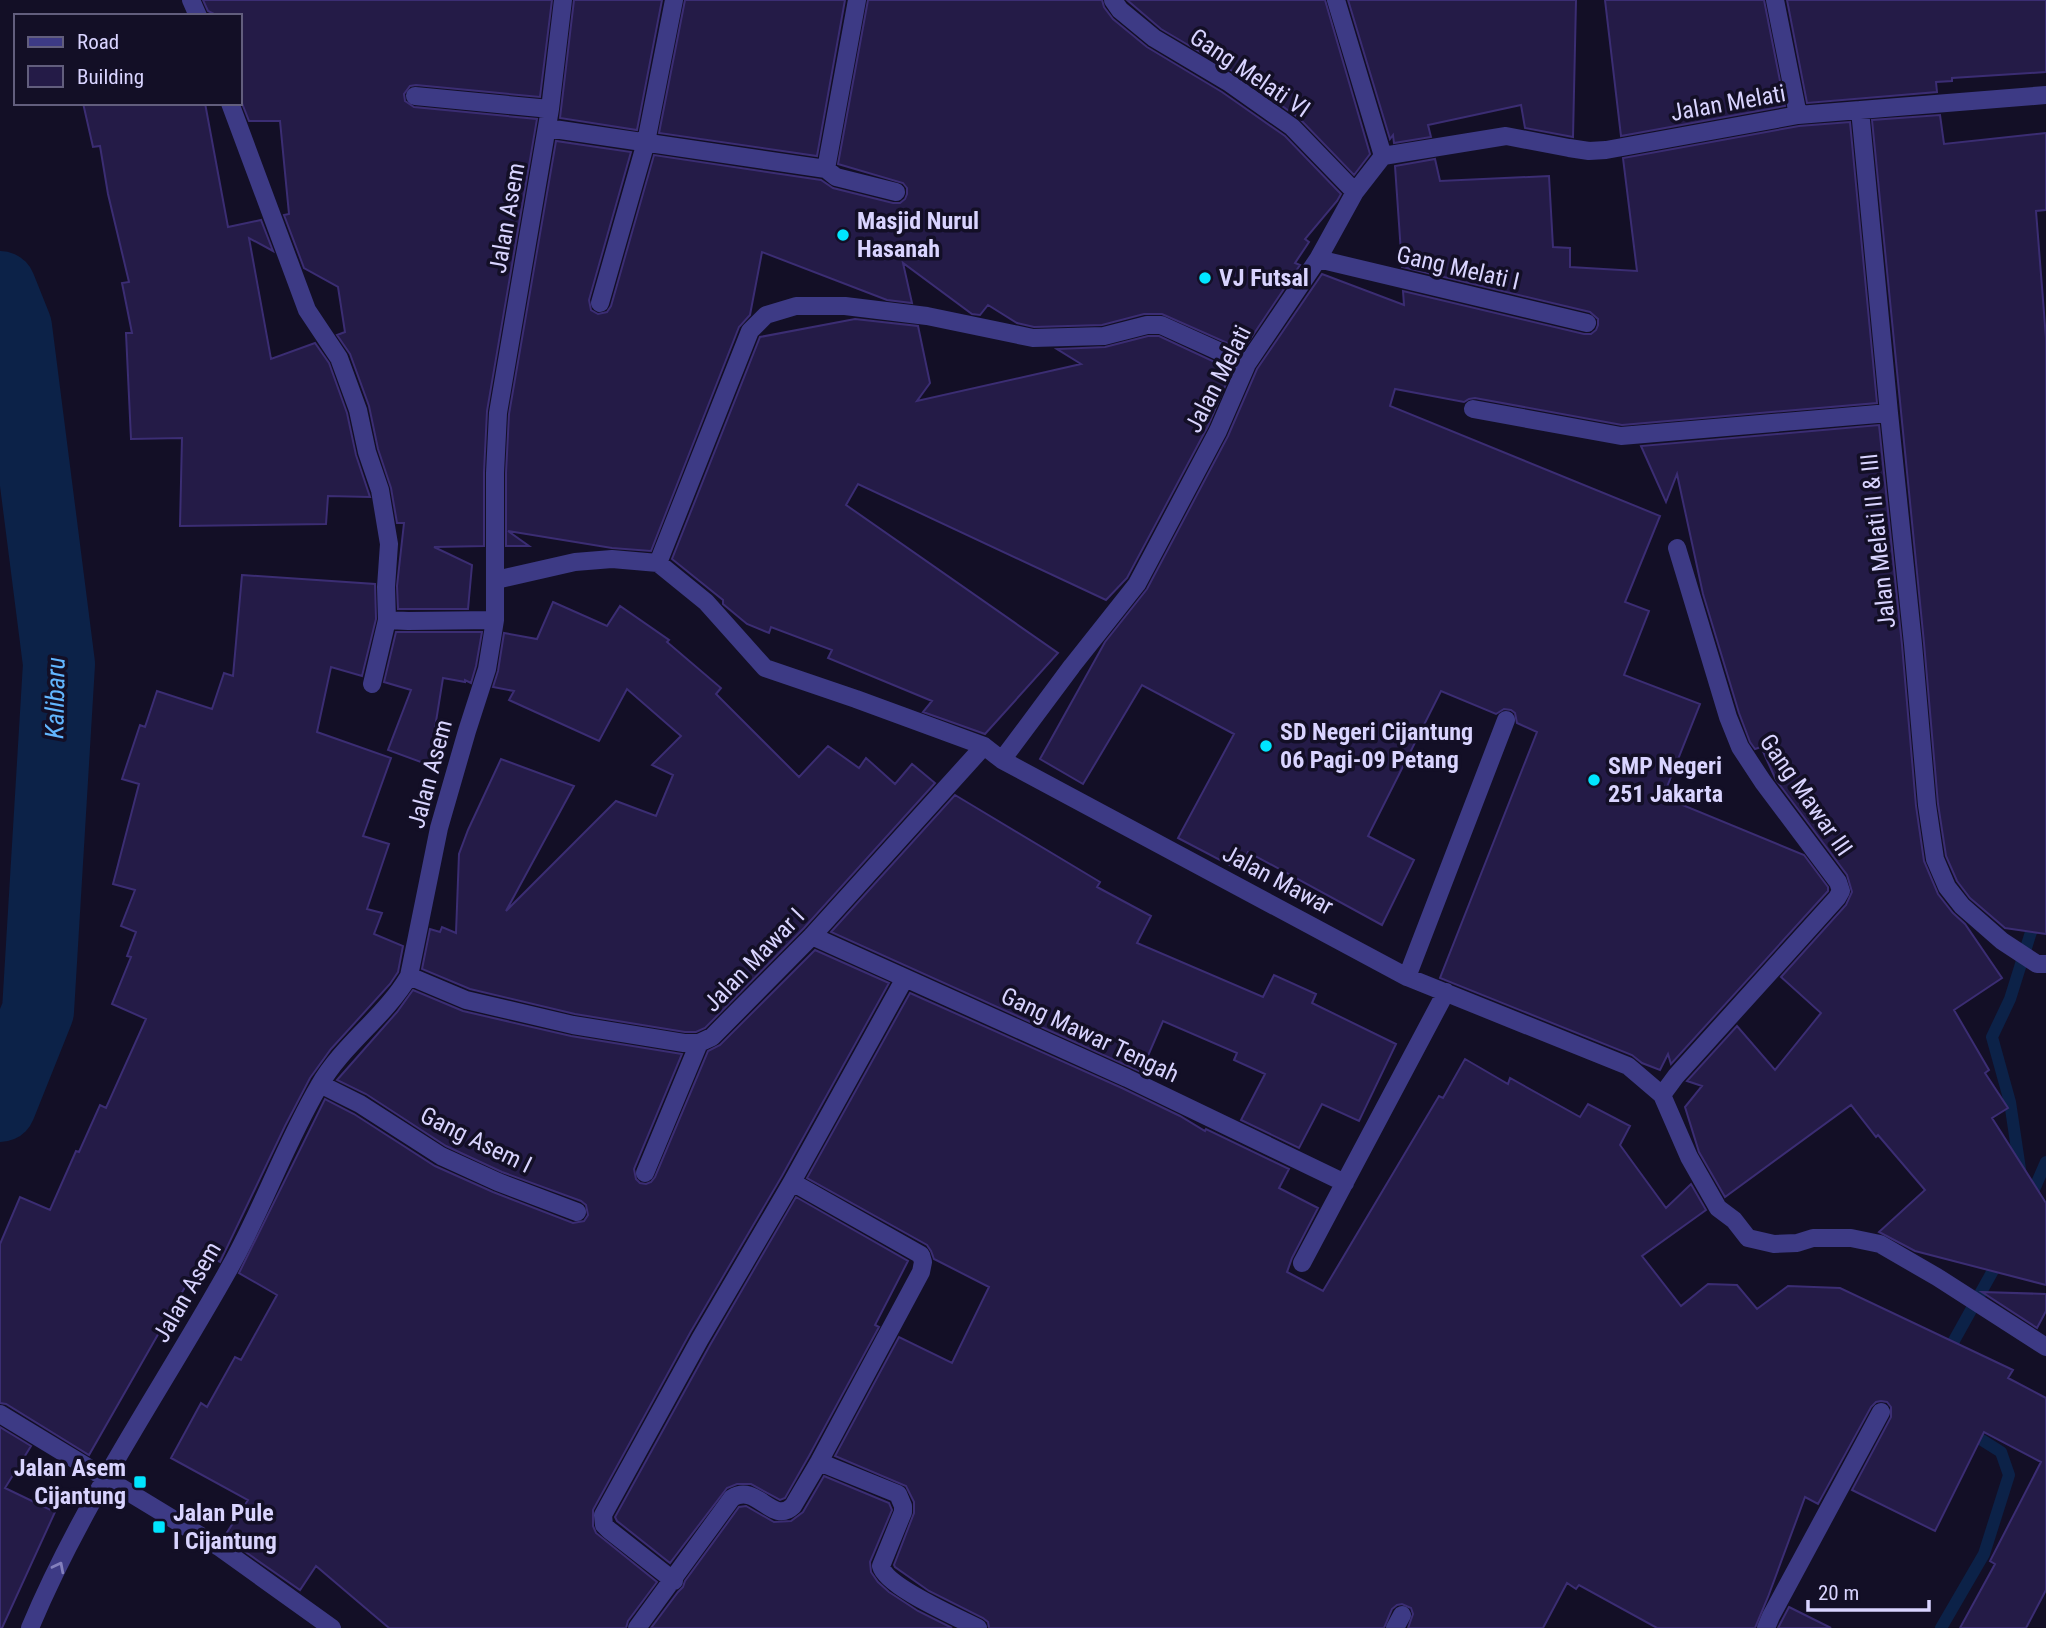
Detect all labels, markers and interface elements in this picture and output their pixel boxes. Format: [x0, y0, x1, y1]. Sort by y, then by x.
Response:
legend [14, 14, 242, 105]
street label: Gang Melati VI [1185, 23, 1315, 123]
text: Road [77, 30, 119, 54]
text: Building [77, 65, 144, 89]
street label: Jalan Melati [1668, 79, 1788, 127]
street label: Jalan Asem [484, 161, 530, 275]
place label: Masjid Nurul Hasanah [857, 207, 979, 263]
marker: Masjid Nurul Hasanah [835, 227, 851, 243]
street label: Gang Melati I [1394, 240, 1522, 296]
place label: VJ Futsal [1219, 264, 1309, 292]
marker: VJ Futsal [1197, 270, 1213, 286]
street label: Jalan Melati [1179, 321, 1257, 437]
street label: Jalan Melati II & III [1855, 452, 1901, 630]
water label: Kalibaru [39, 657, 71, 739]
street label: Jalan Asem [402, 717, 458, 831]
place label: SD Negeri Cijantung 06 Pagi-09 Petang [1280, 718, 1473, 774]
street label: Gang Mawar III [1754, 729, 1858, 861]
marker: SD Negeri Cijantung 06 Pagi-09 Petang [1258, 738, 1274, 754]
place label: SMP Negeri 251 Jakarta [1608, 752, 1723, 808]
marker: SMP Negeri 251 Jakarta [1586, 772, 1602, 788]
street label: Jalan Mawar [1218, 839, 1338, 921]
street label: Jalan Mawar I [698, 903, 810, 1017]
street label: Gang Mawar Tengah [997, 982, 1183, 1088]
street label: Gang Asem I [416, 1101, 536, 1179]
street label: Jalan Asem [147, 1237, 227, 1347]
place label: Jalan Asem Cijantung [14, 1454, 126, 1510]
marker: Jalan Asem Cijantung [132, 1474, 148, 1490]
place label: Jalan Pule I Cijantung [173, 1499, 277, 1555]
marker: Jalan Pule I Cijantung [151, 1519, 167, 1535]
one-way arrow [51, 1561, 65, 1574]
scale bar [1808, 1568, 1929, 1612]
text: 20 m [1818, 1581, 1859, 1605]

